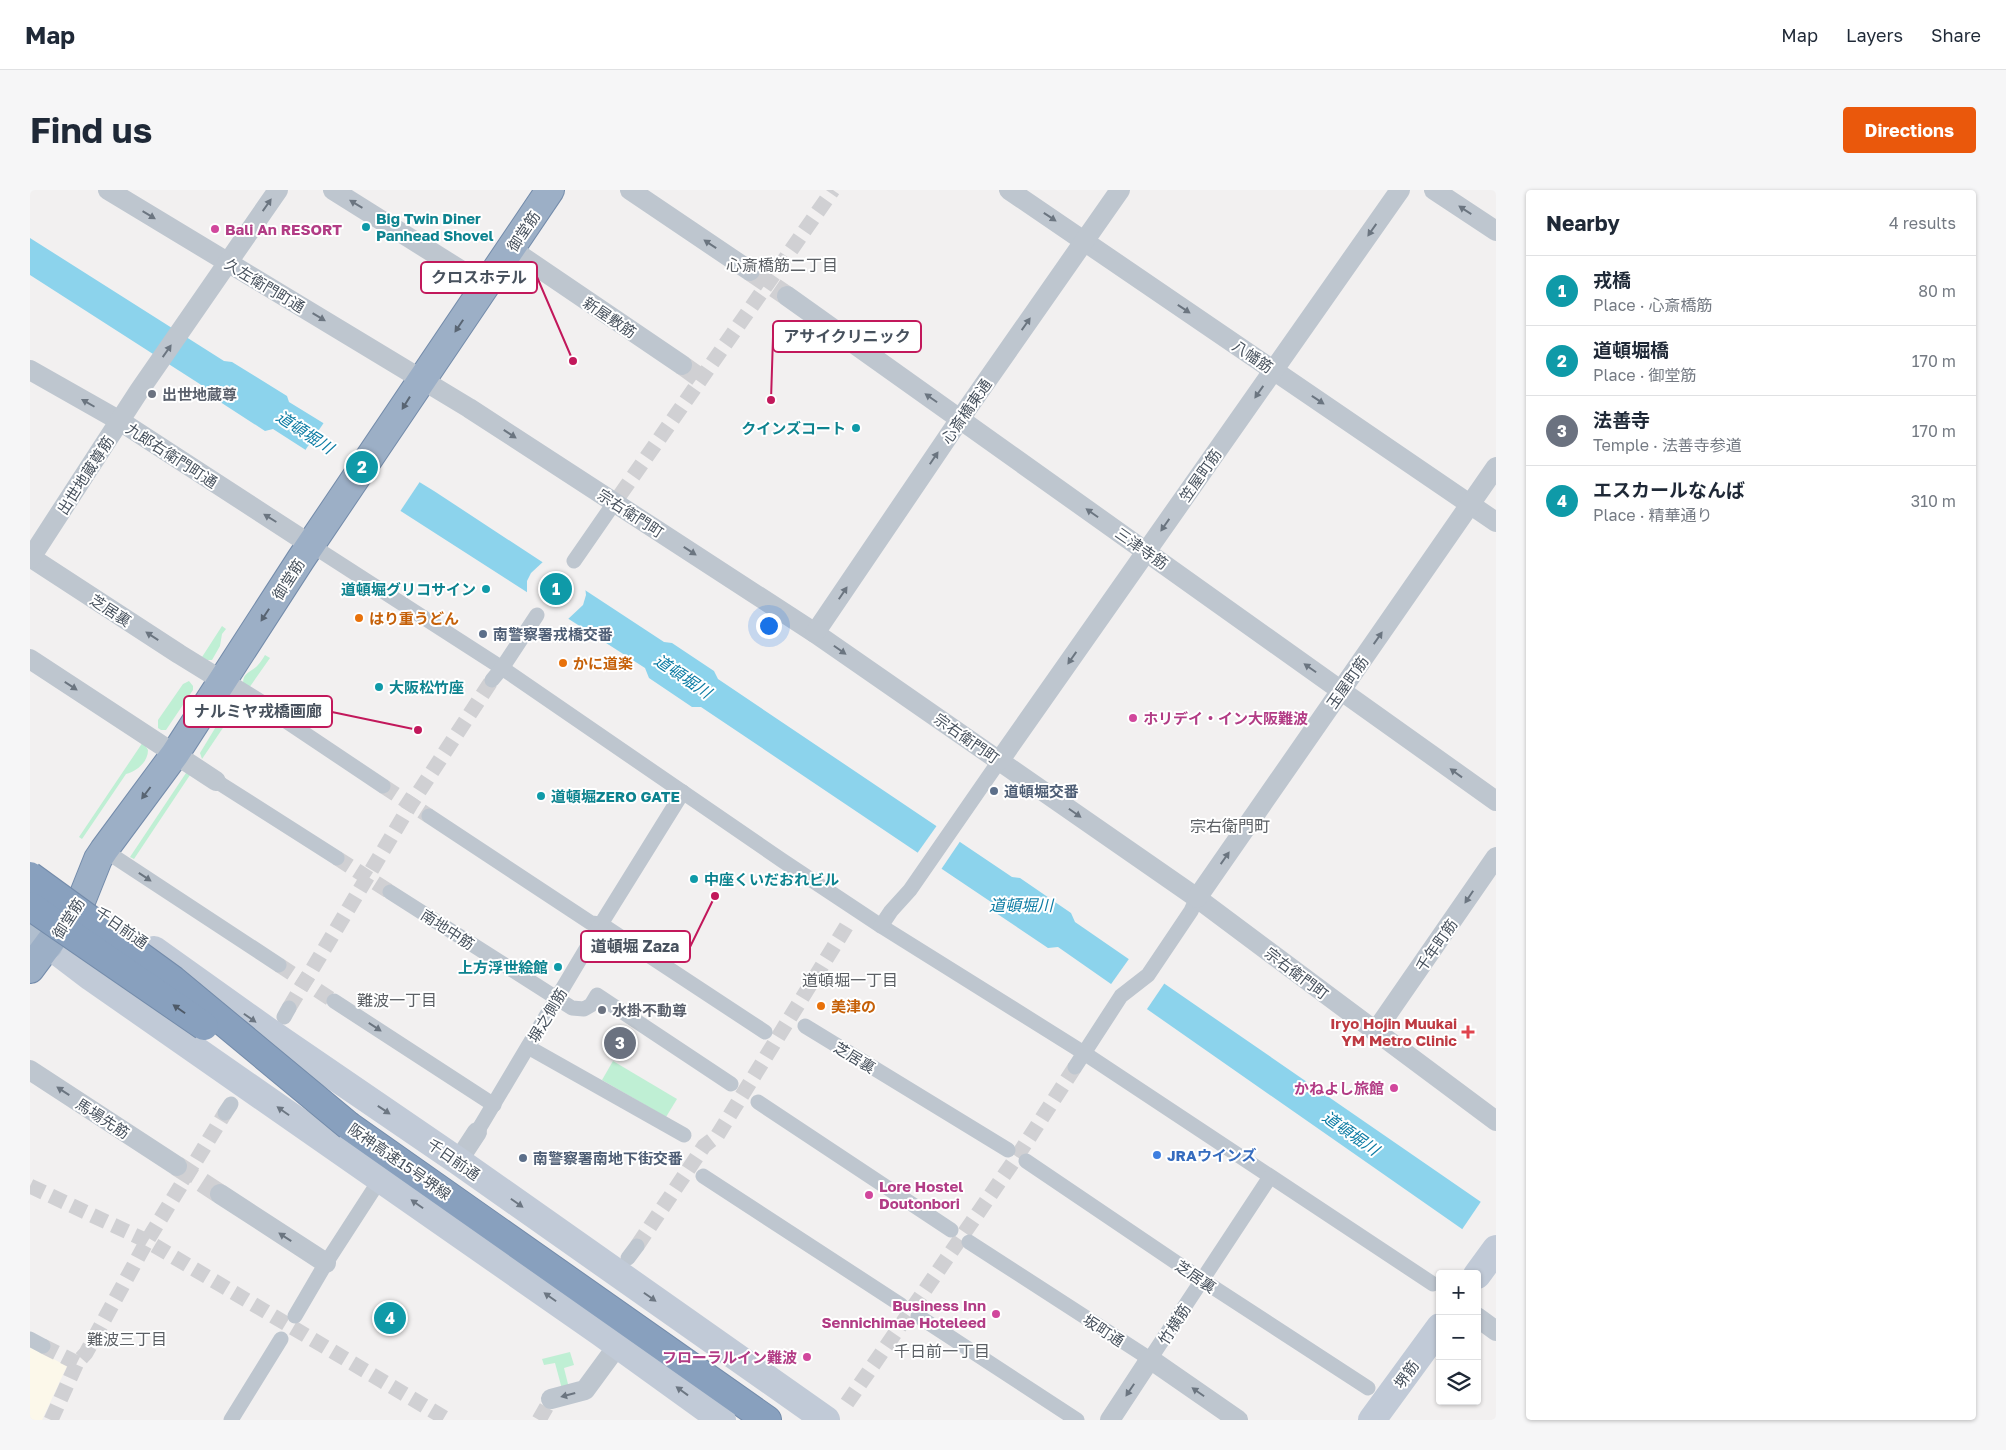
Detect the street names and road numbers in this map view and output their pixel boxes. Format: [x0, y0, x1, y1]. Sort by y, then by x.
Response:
street label: 御堂筋 [503, 207, 543, 255]
street label: 久左衛門町通 [222, 254, 308, 316]
street label: 新屋敷筋 [580, 293, 640, 341]
street label: 八幡筋 [1229, 336, 1277, 376]
street label: 心斎橋東通 [937, 375, 995, 447]
street label: 九郎右衛門町通 [123, 419, 221, 491]
street label: 出世地蔵尊筋 [53, 432, 117, 518]
street label: 笠屋町筋 [1175, 445, 1225, 505]
street label: 宗右衛門町 [595, 485, 667, 541]
street label: 三津寺筋 [1112, 523, 1172, 573]
street label: 御堂筋 [268, 555, 308, 603]
street label: 芝居裏 [87, 590, 135, 630]
street label: 玉屋町筋 [1322, 652, 1372, 712]
street label: 宗右衛門町 [931, 709, 1003, 767]
street label: 御堂筋 [48, 894, 88, 942]
street label: 千日前通 [92, 902, 152, 952]
street label: 南地中筋 [418, 905, 478, 953]
street label: 千年町筋 [1411, 915, 1461, 975]
street label: 宗右衛門町 [1262, 943, 1332, 1003]
street label: 塀之側筋 [524, 985, 570, 1045]
street label: 芝居裏 [831, 1038, 879, 1076]
street label: 馬場先筋 [73, 1094, 133, 1142]
street label: 阪神高速15号堺線 [345, 1119, 455, 1203]
street label: 千日前通 [424, 1134, 484, 1184]
street label: 芝居裏 [1172, 1256, 1220, 1296]
street label: 竹横筋 [1154, 1300, 1194, 1348]
street label: 坂町通 [1080, 1310, 1128, 1350]
street label: 堺筋 [1390, 1357, 1422, 1391]

